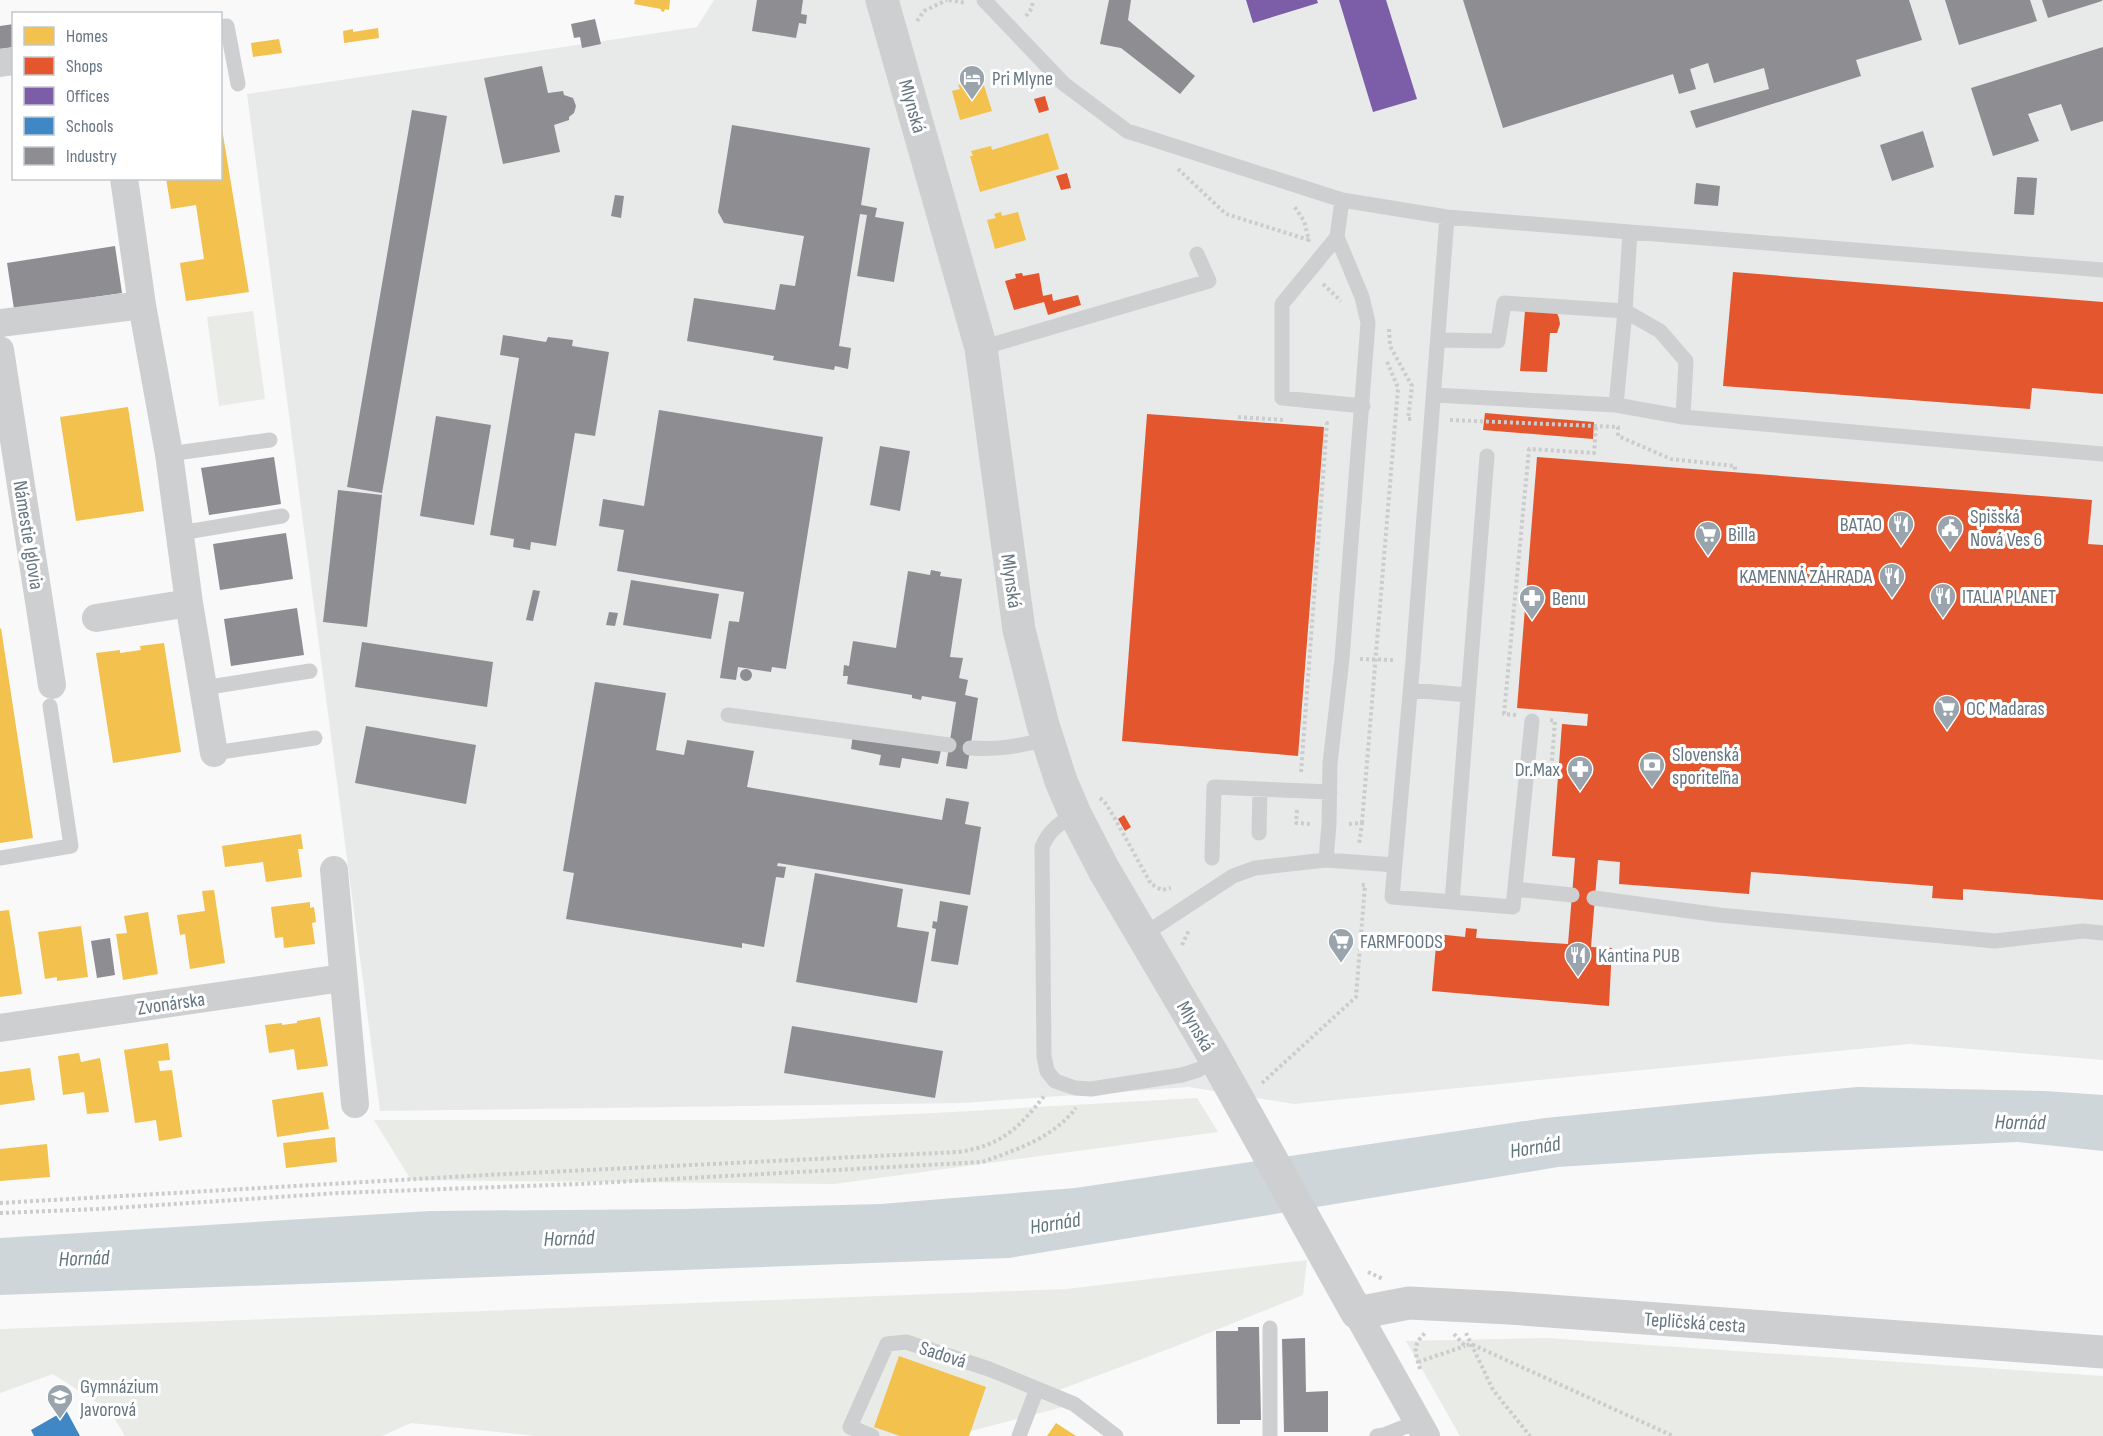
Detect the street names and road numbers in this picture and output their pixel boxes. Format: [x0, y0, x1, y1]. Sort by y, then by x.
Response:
street label: Mlynská [893, 77, 931, 136]
street label: Námestie Iglovia [8, 479, 48, 591]
street label: Mlynská [995, 553, 1027, 610]
street label: Zvonárska [136, 987, 206, 1021]
street label: Mlynská [1171, 997, 1219, 1056]
street label: Tepličská cesta [1643, 1307, 1746, 1339]
street label: Sadová [916, 1336, 969, 1374]

